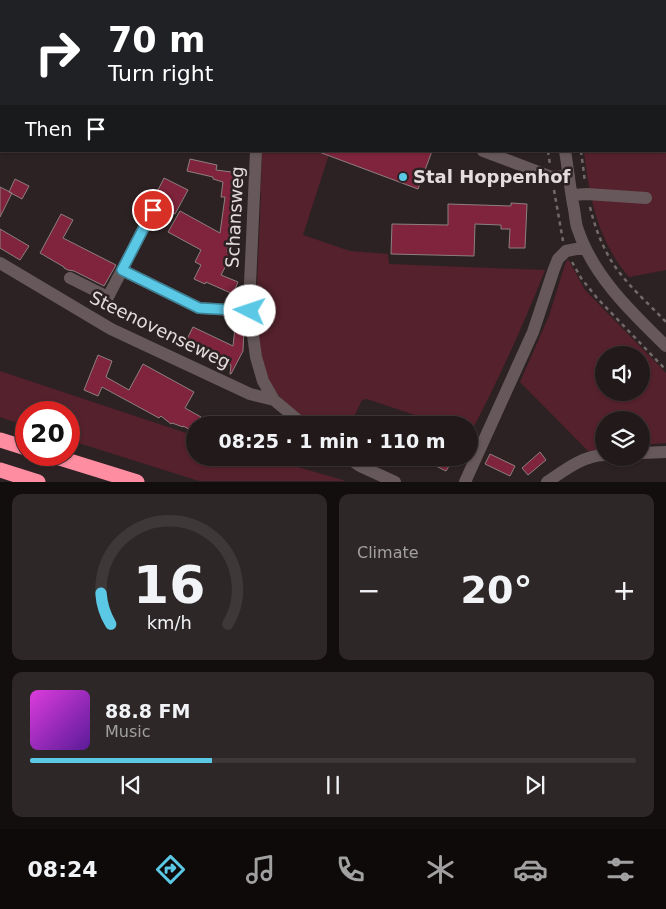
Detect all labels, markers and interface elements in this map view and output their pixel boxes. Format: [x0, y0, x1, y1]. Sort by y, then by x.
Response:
icon: right [25, 20, 90, 85]
text: 70 m [108, 20, 205, 60]
text: Turn right [108, 61, 213, 86]
icon: arrive [82, 115, 110, 143]
text: Then [25, 118, 72, 140]
street label: Schansweg [221, 166, 248, 268]
place label: Stal Hoppenhof [413, 166, 571, 187]
marker: Stal Hoppenhof [397, 171, 409, 183]
pin [132, 189, 174, 231]
icon: arrive [139, 196, 167, 224]
position arrow [223, 284, 275, 336]
street label: Steenovenseweg [86, 286, 234, 373]
map controls [595, 346, 650, 466]
button: sound [595, 346, 650, 401]
speed limit sign: 20 [15, 401, 80, 466]
button: layers [595, 411, 650, 466]
text: 08:25 · 1 min · 110 m [218, 430, 446, 452]
text: Climate [357, 543, 419, 562]
text: 16 [133, 555, 206, 615]
text: 20° [461, 568, 532, 612]
text: − [357, 574, 380, 607]
text: + [613, 574, 636, 607]
text: km/h [147, 612, 192, 633]
text: 88.8 FM [105, 700, 190, 722]
text: Music [105, 722, 151, 741]
icon: previous [117, 771, 145, 799]
icon: pause [319, 771, 347, 799]
icon: next [521, 771, 549, 799]
icon: directions [153, 852, 188, 887]
icon: music [243, 852, 278, 887]
icon: phone [333, 852, 368, 887]
icon: climate [423, 852, 458, 887]
icon: car [513, 852, 548, 887]
icon: filters [603, 852, 638, 887]
text: 08:24 [28, 857, 98, 882]

